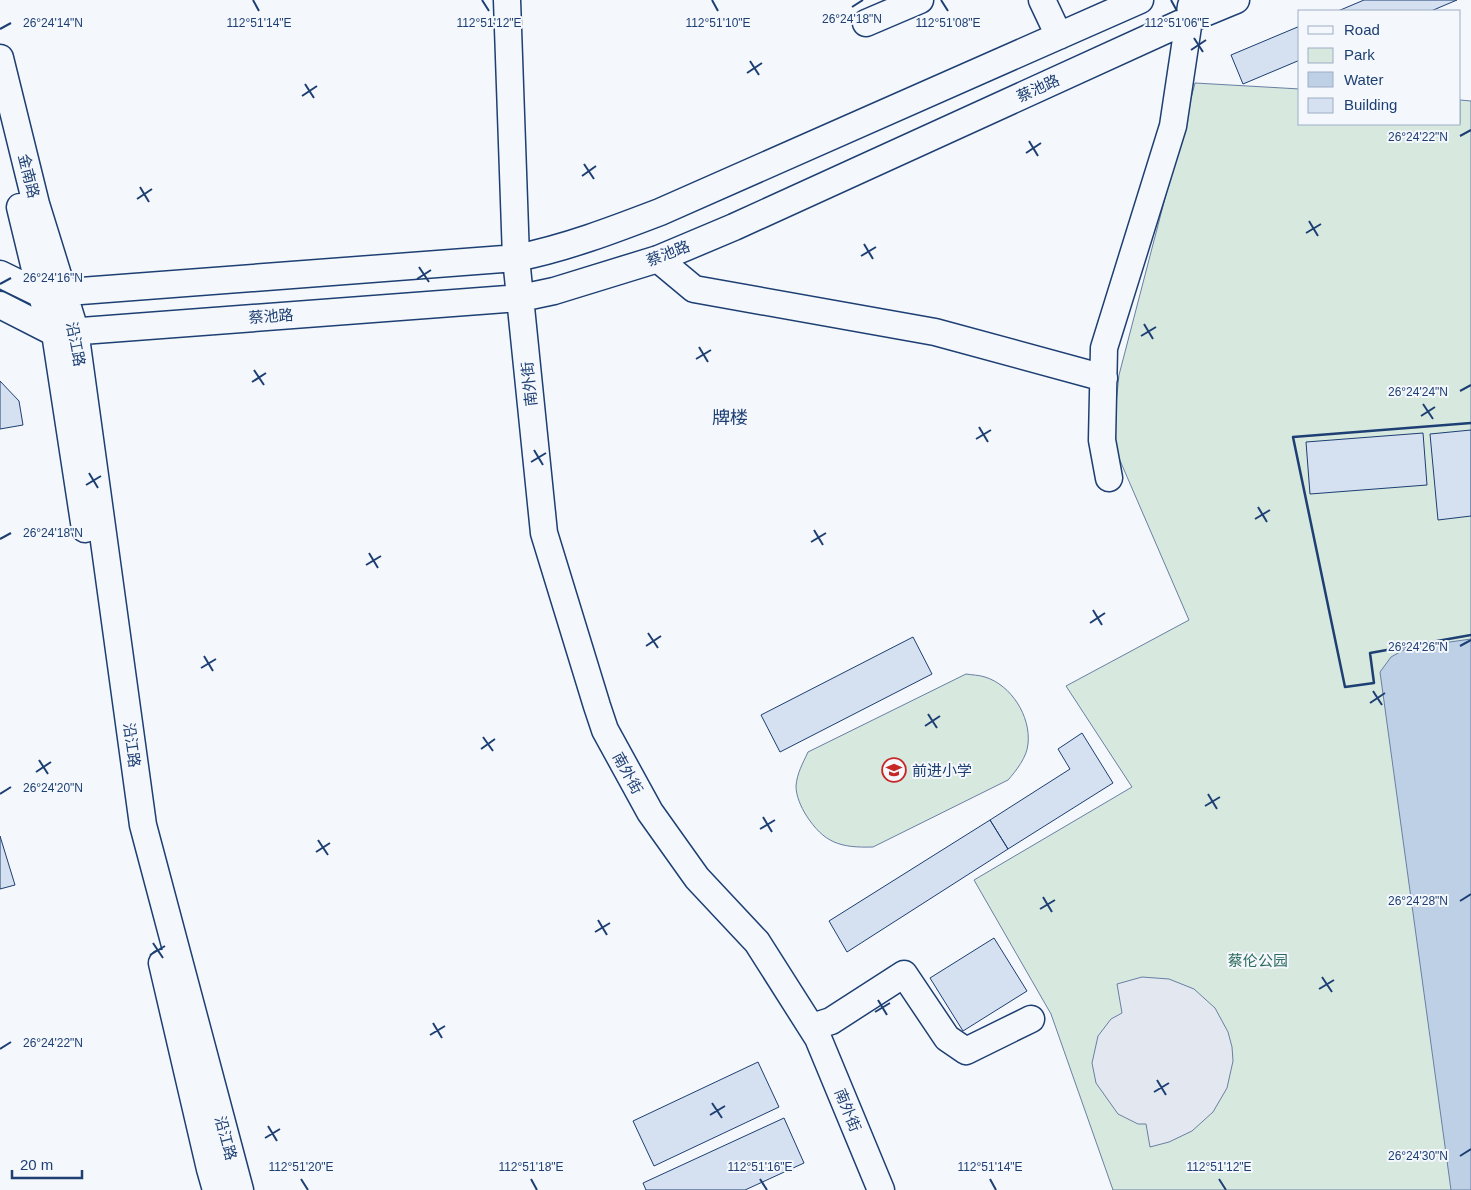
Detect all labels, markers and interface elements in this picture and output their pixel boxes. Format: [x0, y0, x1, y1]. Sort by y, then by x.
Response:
legend [1298, 10, 1461, 125]
text: 26°24'18"N [822, 12, 882, 26]
text: 26°24'14"N [23, 16, 83, 30]
text: 112°51'14"E [226, 16, 292, 30]
text: 112°51'12"E [456, 16, 522, 30]
text: 112°51'10"E [685, 16, 751, 30]
text: 112°51'08"E [915, 16, 981, 30]
text: 112°51'06"E [1144, 16, 1210, 30]
text: Road [1344, 21, 1380, 38]
text: Park [1344, 46, 1375, 63]
street label: 蔡池路 [1014, 71, 1062, 105]
text: Water [1344, 71, 1383, 88]
text: Building [1344, 96, 1397, 113]
text: 26°24'22"N [1388, 130, 1448, 144]
street label: 金南路 [15, 152, 43, 200]
street label: 蔡池路 [644, 237, 692, 269]
text: 26°24'16"N [23, 271, 83, 285]
street label: 蔡池路 [248, 306, 294, 326]
street label: 沿江路 [63, 320, 89, 368]
street label: 南外街 [518, 361, 540, 407]
text: 26°24'24"N [1388, 385, 1448, 399]
district label: 牌楼 [712, 408, 748, 428]
text: 26°24'18"N [23, 526, 83, 540]
text: 26°24'26"N [1388, 640, 1448, 654]
street label: 沿江路 [120, 722, 144, 768]
street label: 南外街 [610, 749, 646, 797]
school or university icon: 前进小学 [881, 757, 907, 783]
place label: 前进小学 [912, 762, 972, 779]
text: 26°24'20"N [23, 781, 83, 795]
text: 26°24'28"N [1388, 894, 1448, 908]
park label: 蔡伦公园 [1228, 952, 1288, 969]
text: 26°24'22"N [23, 1036, 83, 1050]
street label: 南外街 [832, 1086, 864, 1134]
street label: 沿江路 [212, 1114, 240, 1162]
scale bar [12, 1148, 82, 1180]
text: 26°24'30"N [1388, 1149, 1448, 1163]
text: 20 m [20, 1156, 53, 1173]
text: 112°51'20"E [268, 1160, 334, 1174]
text: 112°51'18"E [498, 1160, 564, 1174]
text: 112°51'16"E [727, 1160, 793, 1174]
text: 112°51'14"E [957, 1160, 1023, 1174]
text: 112°51'12"E [1186, 1160, 1252, 1174]

